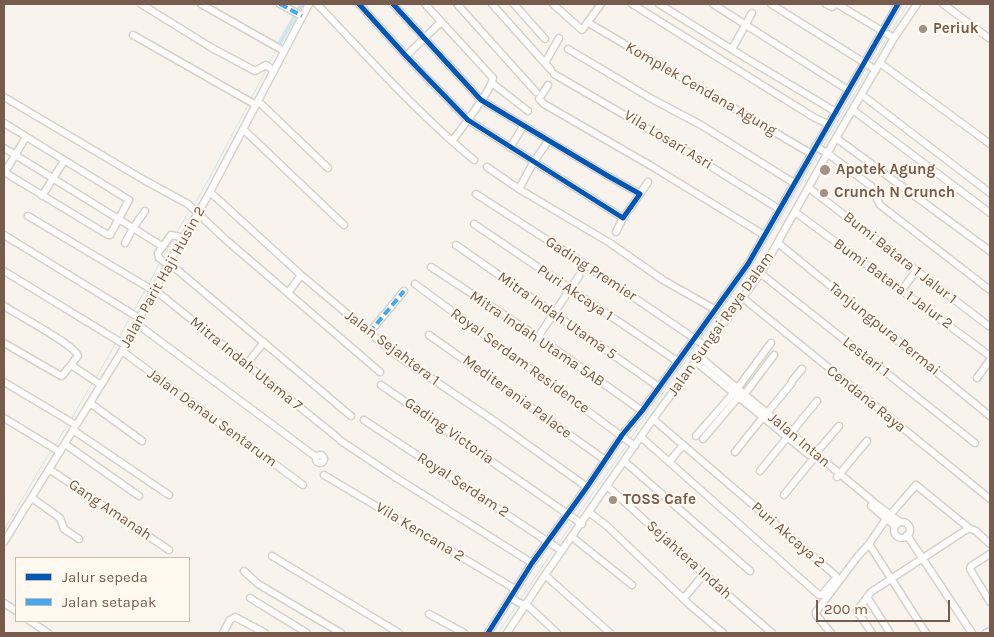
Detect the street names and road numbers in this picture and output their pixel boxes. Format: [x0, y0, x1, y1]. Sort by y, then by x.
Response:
street label: Komplek Cendana Agung [622, 38, 780, 140]
street label: Vila Losari Asri [620, 107, 716, 173]
street label: Jalan Parit Haji Husin 2 [117, 203, 209, 351]
street label: Bumi Batara 1 Jalur 1 [840, 208, 960, 308]
street label: Gading Premier [542, 233, 640, 305]
street label: Bumi Batara 1 Jalur 2 [830, 235, 956, 333]
street label: Jalan Sungai Raya Dalam [664, 248, 778, 400]
street label: Puri Akcaya 1 [534, 261, 616, 325]
street label: Mitra Indah Utama 5 [494, 268, 620, 364]
street label: Tanjungpura Permai [825, 279, 943, 379]
street label: Mitra Indah Utama 5AB [466, 287, 608, 391]
street label: Royal Serdam Residence [447, 304, 593, 418]
street label: Jalan Sejahtera 1 [341, 307, 443, 389]
street label: Mitra Indah Utama 7 [186, 313, 306, 415]
street label: Lestari 1 [839, 333, 893, 381]
street label: Mediterania Palace [459, 351, 575, 443]
street label: Cendana Raya [823, 362, 909, 436]
street label: Jalan Danau Sentarum [144, 365, 280, 471]
street label: Gading Victoria [401, 394, 497, 468]
street label: Jalan Intan [764, 409, 834, 471]
street label: Royal Serdam 2 [414, 449, 512, 521]
street label: Gang Amanah [65, 476, 155, 544]
street label: Vila Kencana 2 [372, 498, 468, 566]
street label: Puri Akcaya 2 [748, 498, 828, 572]
street label: Sejahtera Indah [643, 517, 735, 603]

